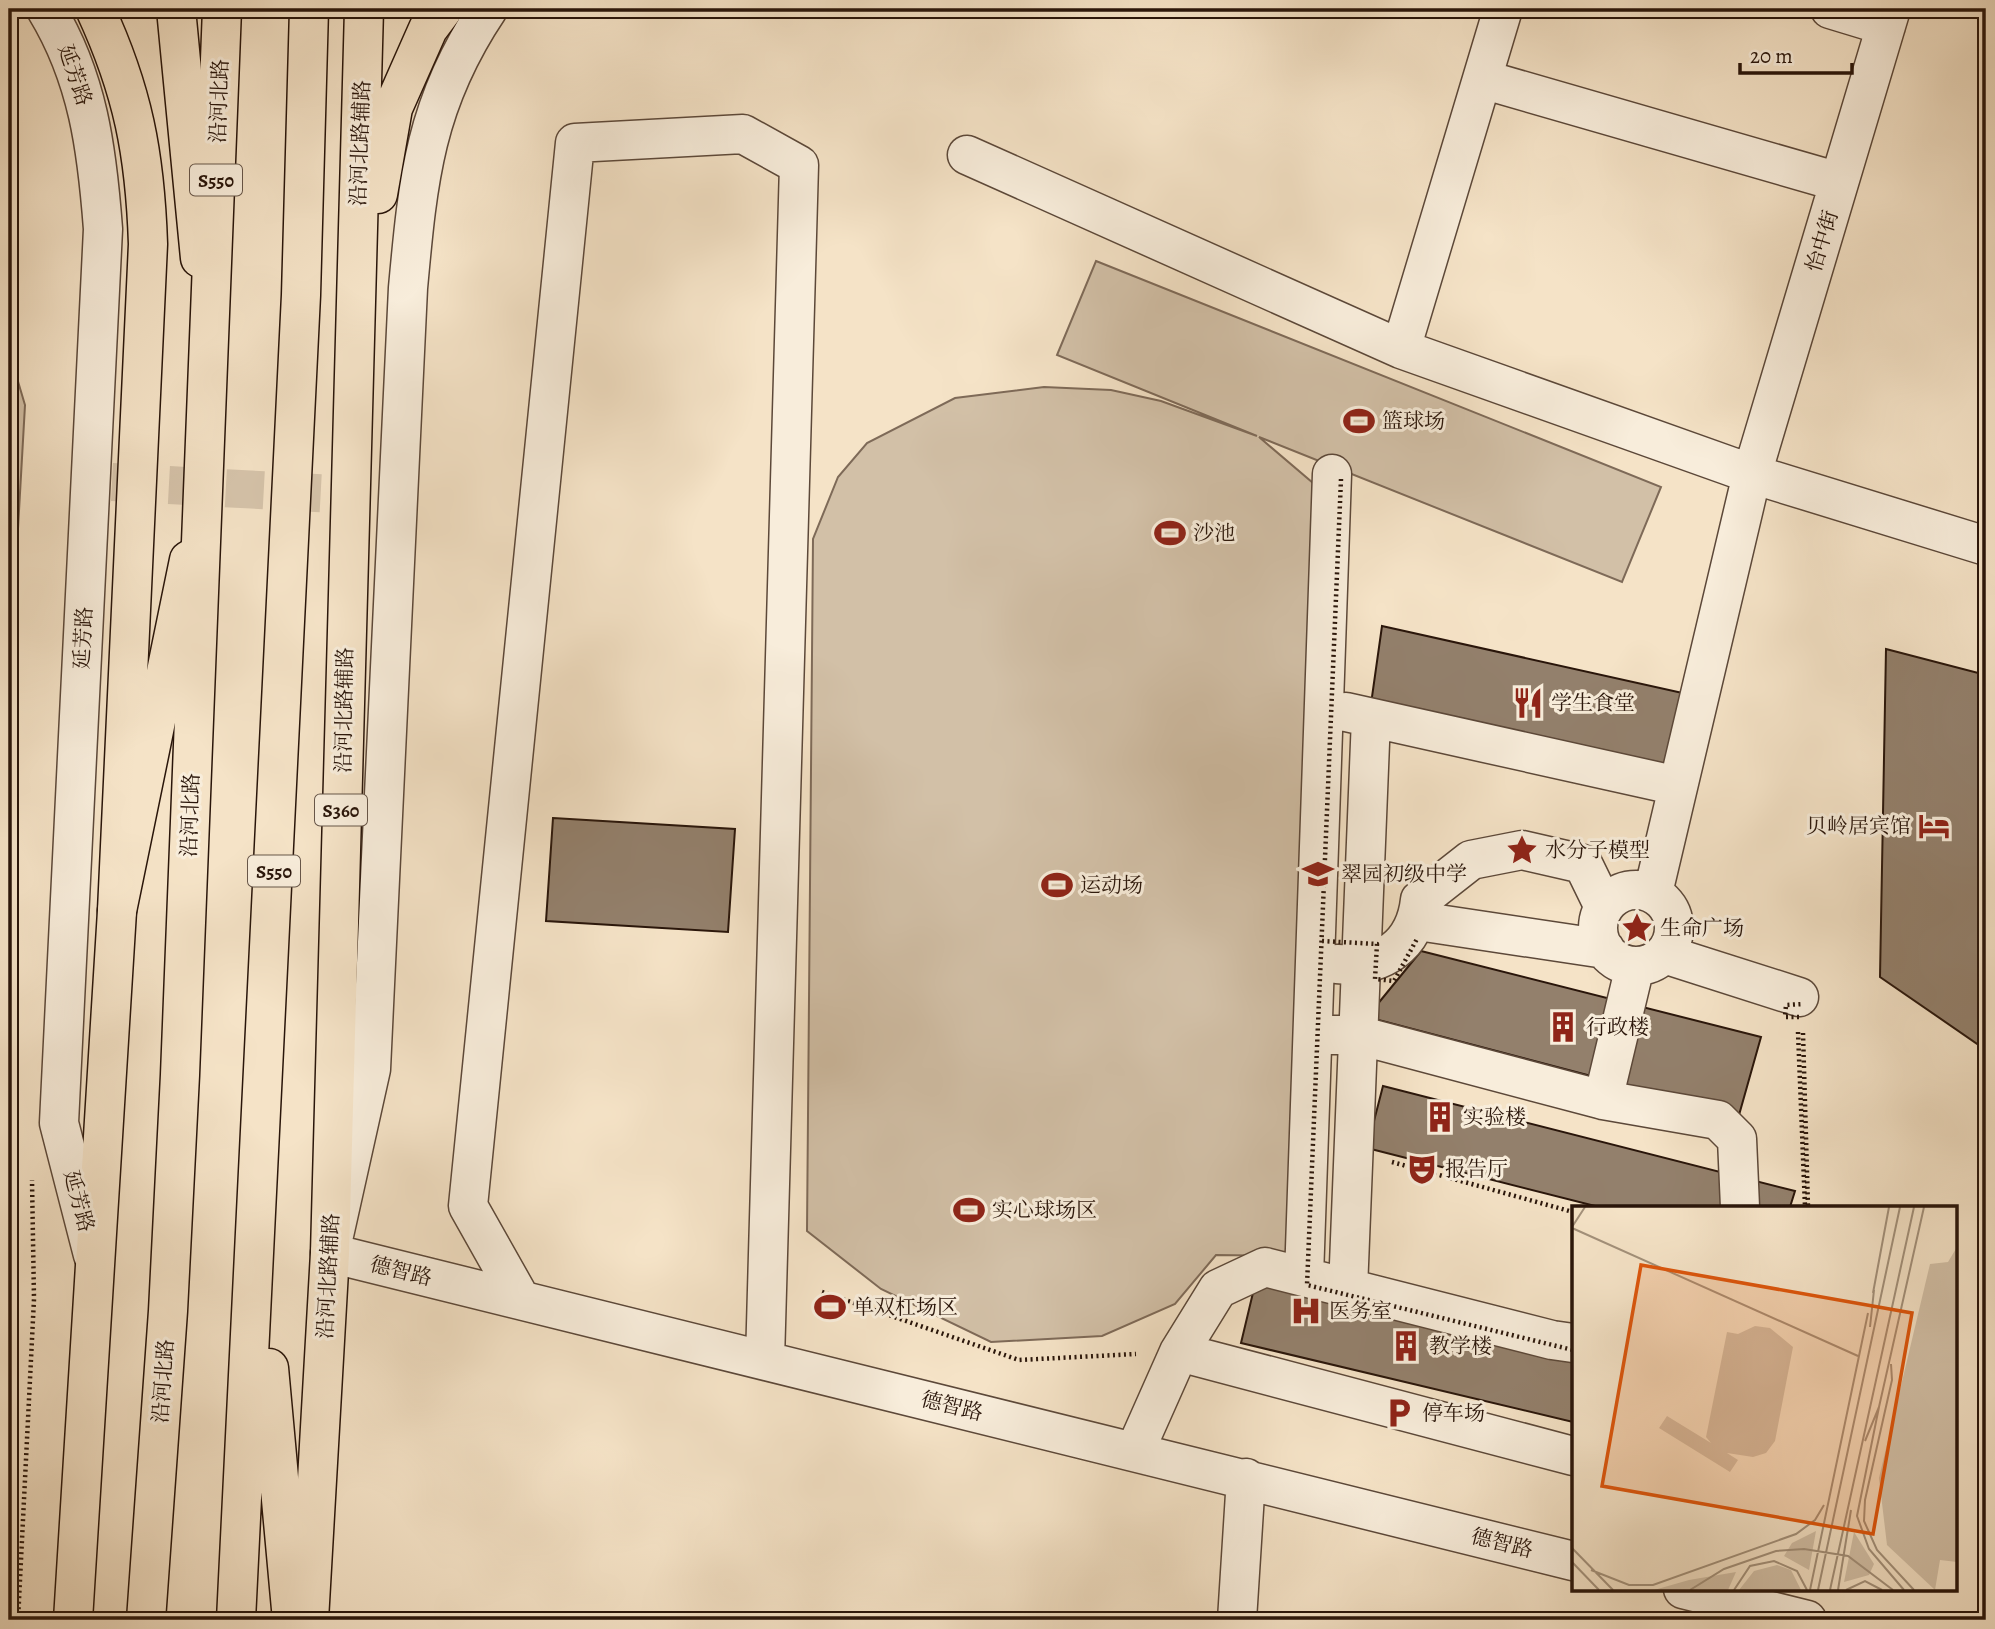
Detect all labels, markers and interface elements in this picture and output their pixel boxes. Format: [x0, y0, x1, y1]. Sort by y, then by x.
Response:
scale bar [1740, 32, 1852, 76]
street label: 延芳路 [52, 41, 98, 109]
text: 20 m [1750, 42, 1793, 70]
street label: 沿河北路 [204, 59, 234, 143]
street label: 沿河北路辅路 [344, 80, 376, 206]
road number: S550 [190, 164, 242, 196]
street label: 怡中街 [1799, 207, 1845, 275]
sports icon: 篮球场 [1342, 404, 1376, 438]
place label: 篮球场 [1382, 407, 1445, 435]
sports icon: 沙池 [1153, 516, 1187, 550]
place label: 沙池 [1193, 519, 1235, 547]
street label: 延芳路 [67, 606, 99, 670]
street label: 沿河北路辅路 [329, 647, 359, 773]
restaurant icon: 学生食堂 [1511, 686, 1545, 720]
place label: 学生食堂 [1551, 689, 1635, 717]
street label: 沿河北路 [175, 773, 205, 857]
road number: S360 [315, 794, 367, 825]
hotel icon: 贝岭居宾馆 [1917, 809, 1951, 843]
place label: 贝岭居宾馆 [1806, 812, 1911, 840]
place icon: 水分子模型 [1505, 833, 1539, 867]
place label: 水分子模型 [1545, 836, 1650, 864]
road number: S550 [248, 856, 300, 886]
school or university icon: 翠园初级中学 [1301, 857, 1335, 891]
place label: 翠园初级中学 [1341, 860, 1467, 888]
sports icon: 运动场 [1040, 868, 1074, 902]
place label: 运动场 [1080, 871, 1143, 899]
place icon: 生命广场 [1620, 911, 1654, 945]
place label: 生命广场 [1660, 914, 1744, 942]
building icon: 行政楼 [1546, 1010, 1580, 1044]
place label: 行政楼 [1586, 1013, 1649, 1041]
building icon: 实验楼 [1423, 1100, 1457, 1134]
place label: 实验楼 [1463, 1103, 1526, 1131]
theatre icon: 报告厅 [1405, 1152, 1439, 1186]
place label: 报告厅 [1445, 1155, 1508, 1183]
street label: 延芳路 [57, 1167, 101, 1235]
sports icon: 实心球场区 [952, 1193, 986, 1227]
place label: 实心球场区 [992, 1196, 1097, 1224]
inset map [1572, 1206, 1956, 1590]
street label: 沿河北路辅路 [311, 1212, 345, 1340]
street label: 德智路 [367, 1250, 435, 1292]
sports icon: 单双杠场区 [813, 1290, 847, 1324]
place label: 单双杠场区 [853, 1293, 958, 1321]
hospital icon: 医务室 [1289, 1294, 1323, 1328]
place label: 医务室 [1329, 1297, 1392, 1325]
building icon: 教学楼 [1389, 1329, 1423, 1363]
place label: 教学楼 [1429, 1332, 1492, 1360]
street label: 沿河北路 [146, 1338, 180, 1424]
street label: 德智路 [918, 1385, 986, 1427]
parking icon: 停车场 [1382, 1396, 1416, 1430]
place label: 停车场 [1422, 1399, 1485, 1427]
street label: 德智路 [1468, 1522, 1536, 1564]

